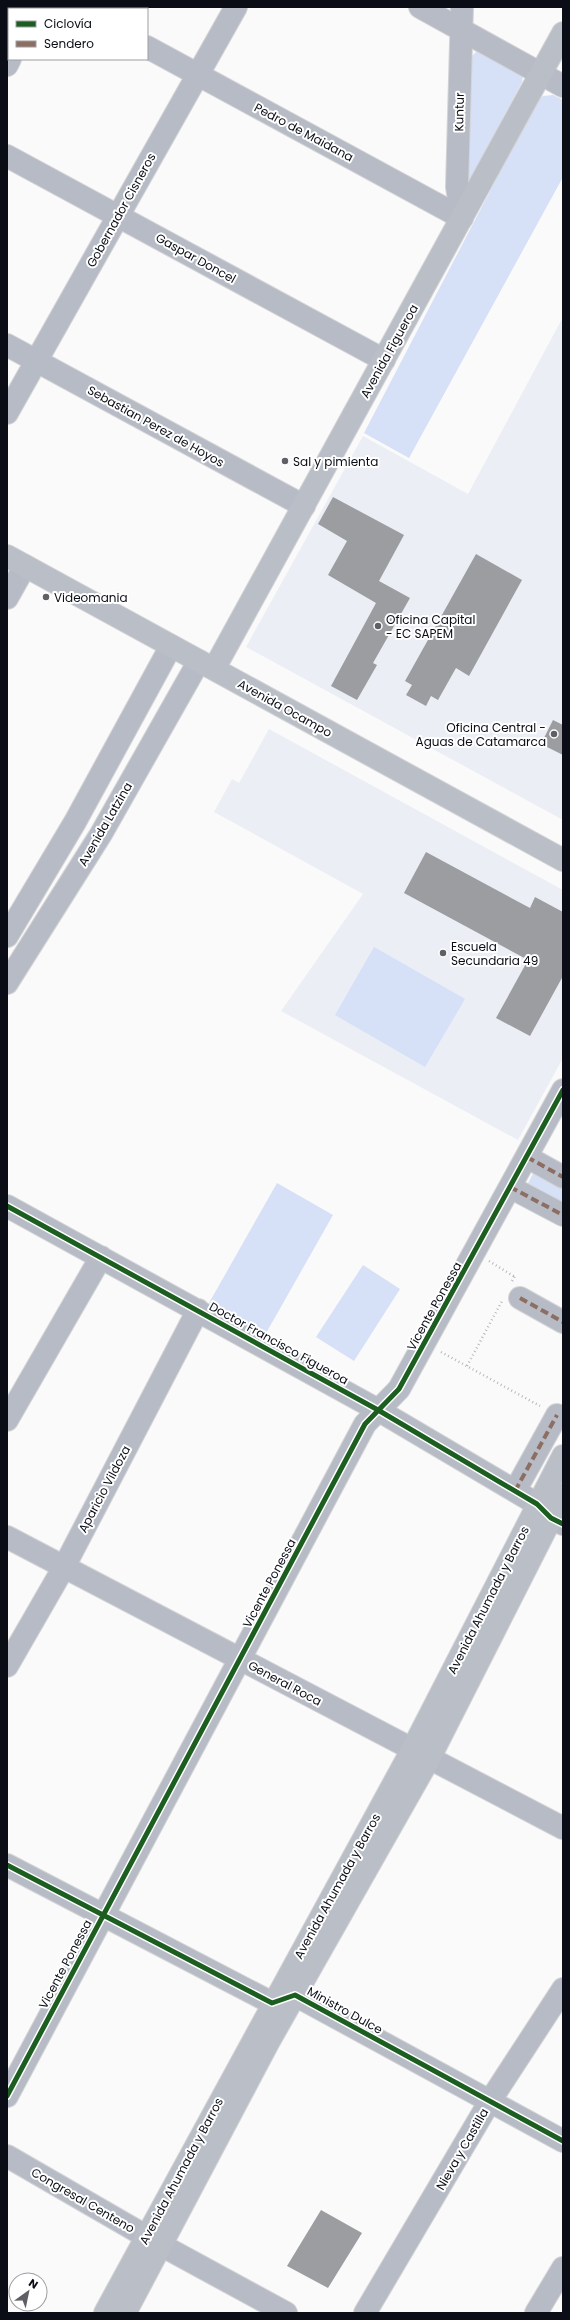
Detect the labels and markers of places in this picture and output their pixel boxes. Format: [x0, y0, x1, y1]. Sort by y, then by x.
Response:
place label: Sal y pimienta [293, 453, 378, 470]
marker: Sal y pimienta [280, 456, 290, 466]
place label: Videomania [54, 589, 128, 606]
marker: Videomania [41, 592, 51, 602]
place label: Oficina Capital - EC SAPEM [386, 611, 475, 642]
marker: Oficina Capital - EC SAPEM [373, 621, 383, 631]
place label: Oficina Central - Aguas de Catamarca [416, 719, 546, 750]
marker: Oficina Central - Aguas de Catamarca [549, 729, 559, 739]
place label: Escuela Secundaria 49 [451, 938, 538, 969]
marker: Escuela Secundaria 49 [438, 948, 448, 958]

